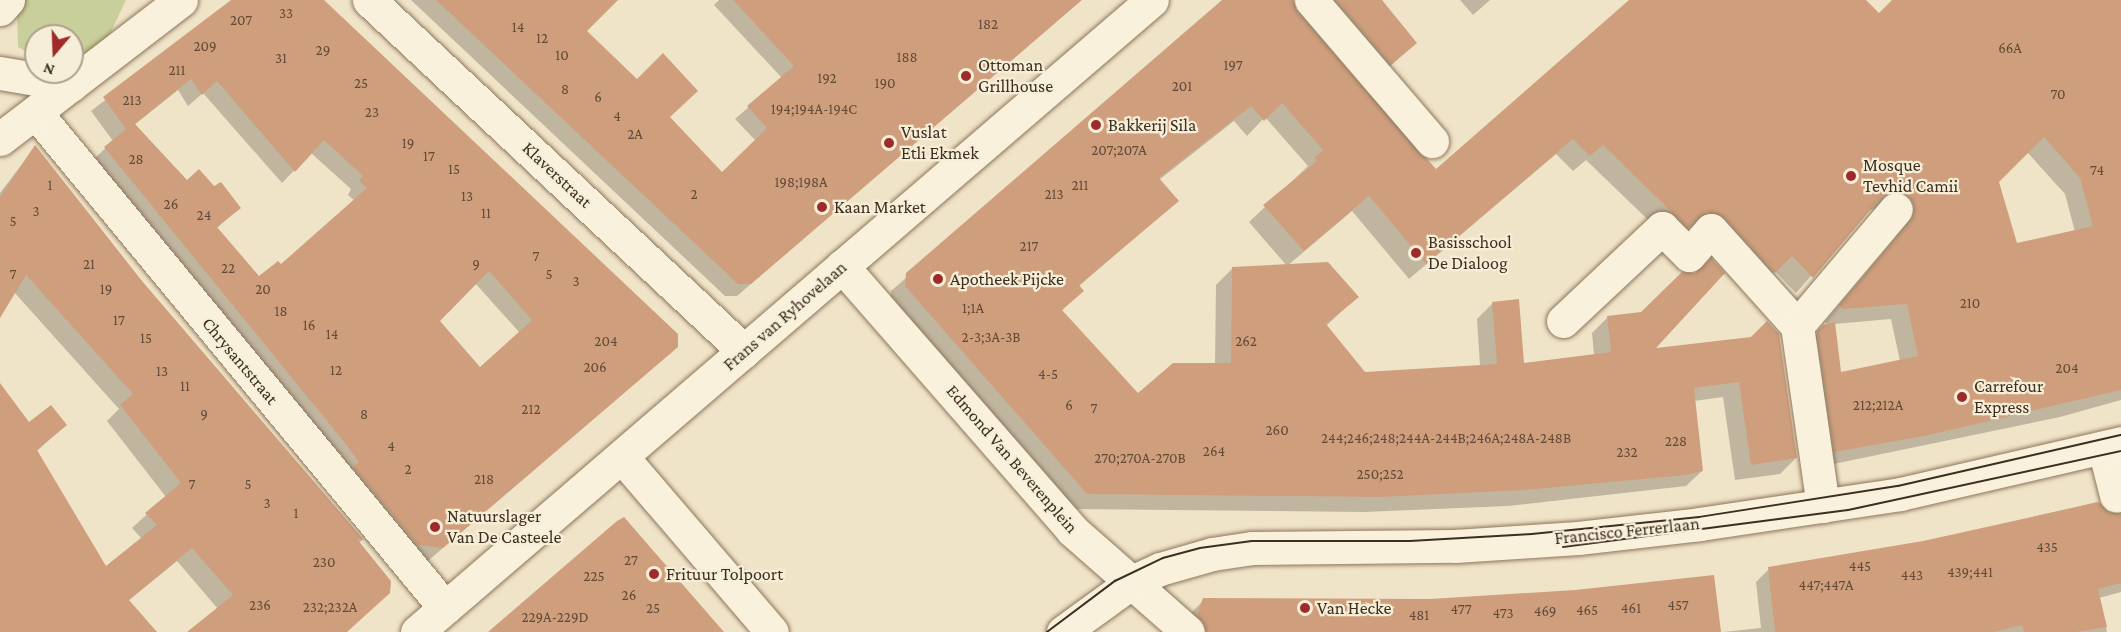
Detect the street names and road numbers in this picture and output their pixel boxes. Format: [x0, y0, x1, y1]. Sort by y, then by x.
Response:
street label: Klaverstraat [518, 137, 596, 213]
street label: Frans van Ryhovelaan [719, 257, 851, 375]
street label: Chrysantstraat [197, 313, 283, 409]
street label: Edmond Van Beverenplein [942, 380, 1082, 538]
street label: Francisco Ferrerlaan [1553, 513, 1701, 549]

